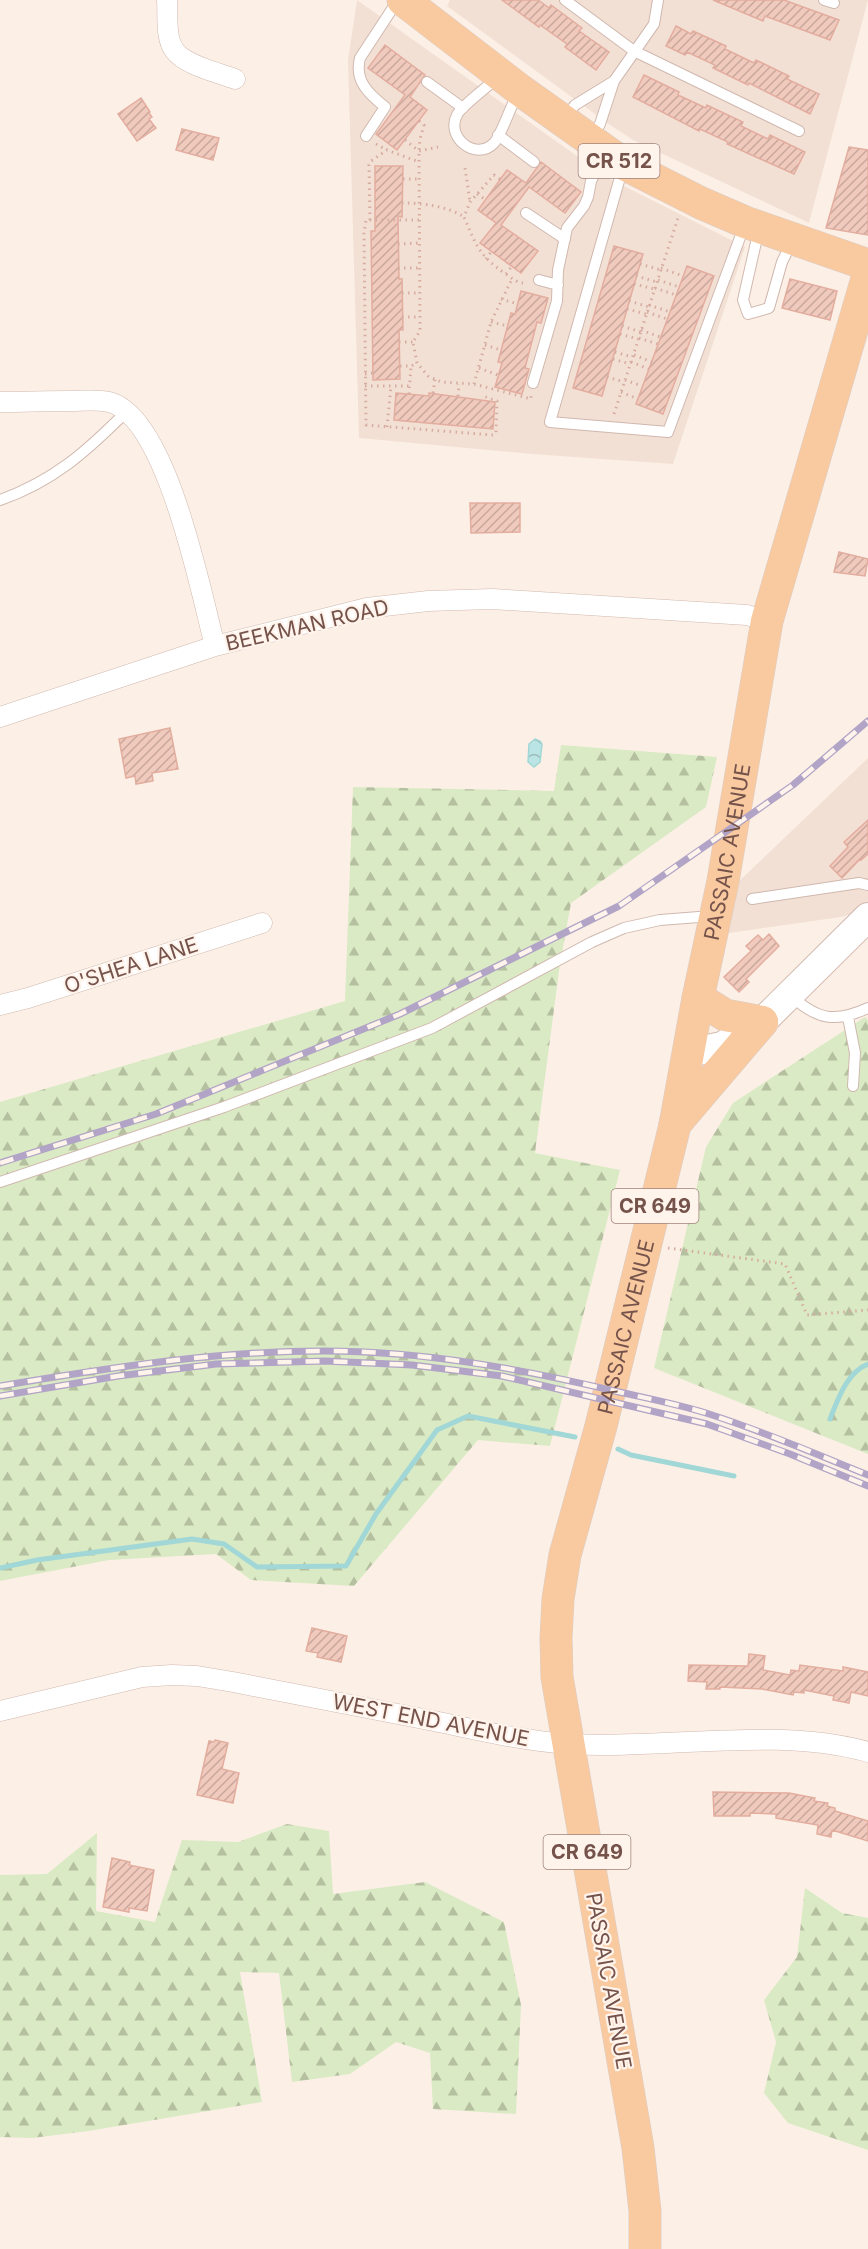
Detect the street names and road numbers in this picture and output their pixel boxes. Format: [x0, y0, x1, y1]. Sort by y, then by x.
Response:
road number: CR 512 [578, 144, 660, 178]
street label: BEEKMAN ROAD [223, 594, 391, 656]
street label: PASSAIC AVENUE [698, 762, 755, 942]
street label: O'SHEA LANE [61, 932, 201, 998]
road number: CR 649 [612, 1189, 698, 1223]
street label: PASSAIC AVENUE [592, 1237, 659, 1417]
street label: WEST END AVENUE [330, 1689, 532, 1751]
road number: CR 649 [544, 1835, 630, 1869]
street label: PASSAIC AVENUE [581, 1891, 637, 2071]

